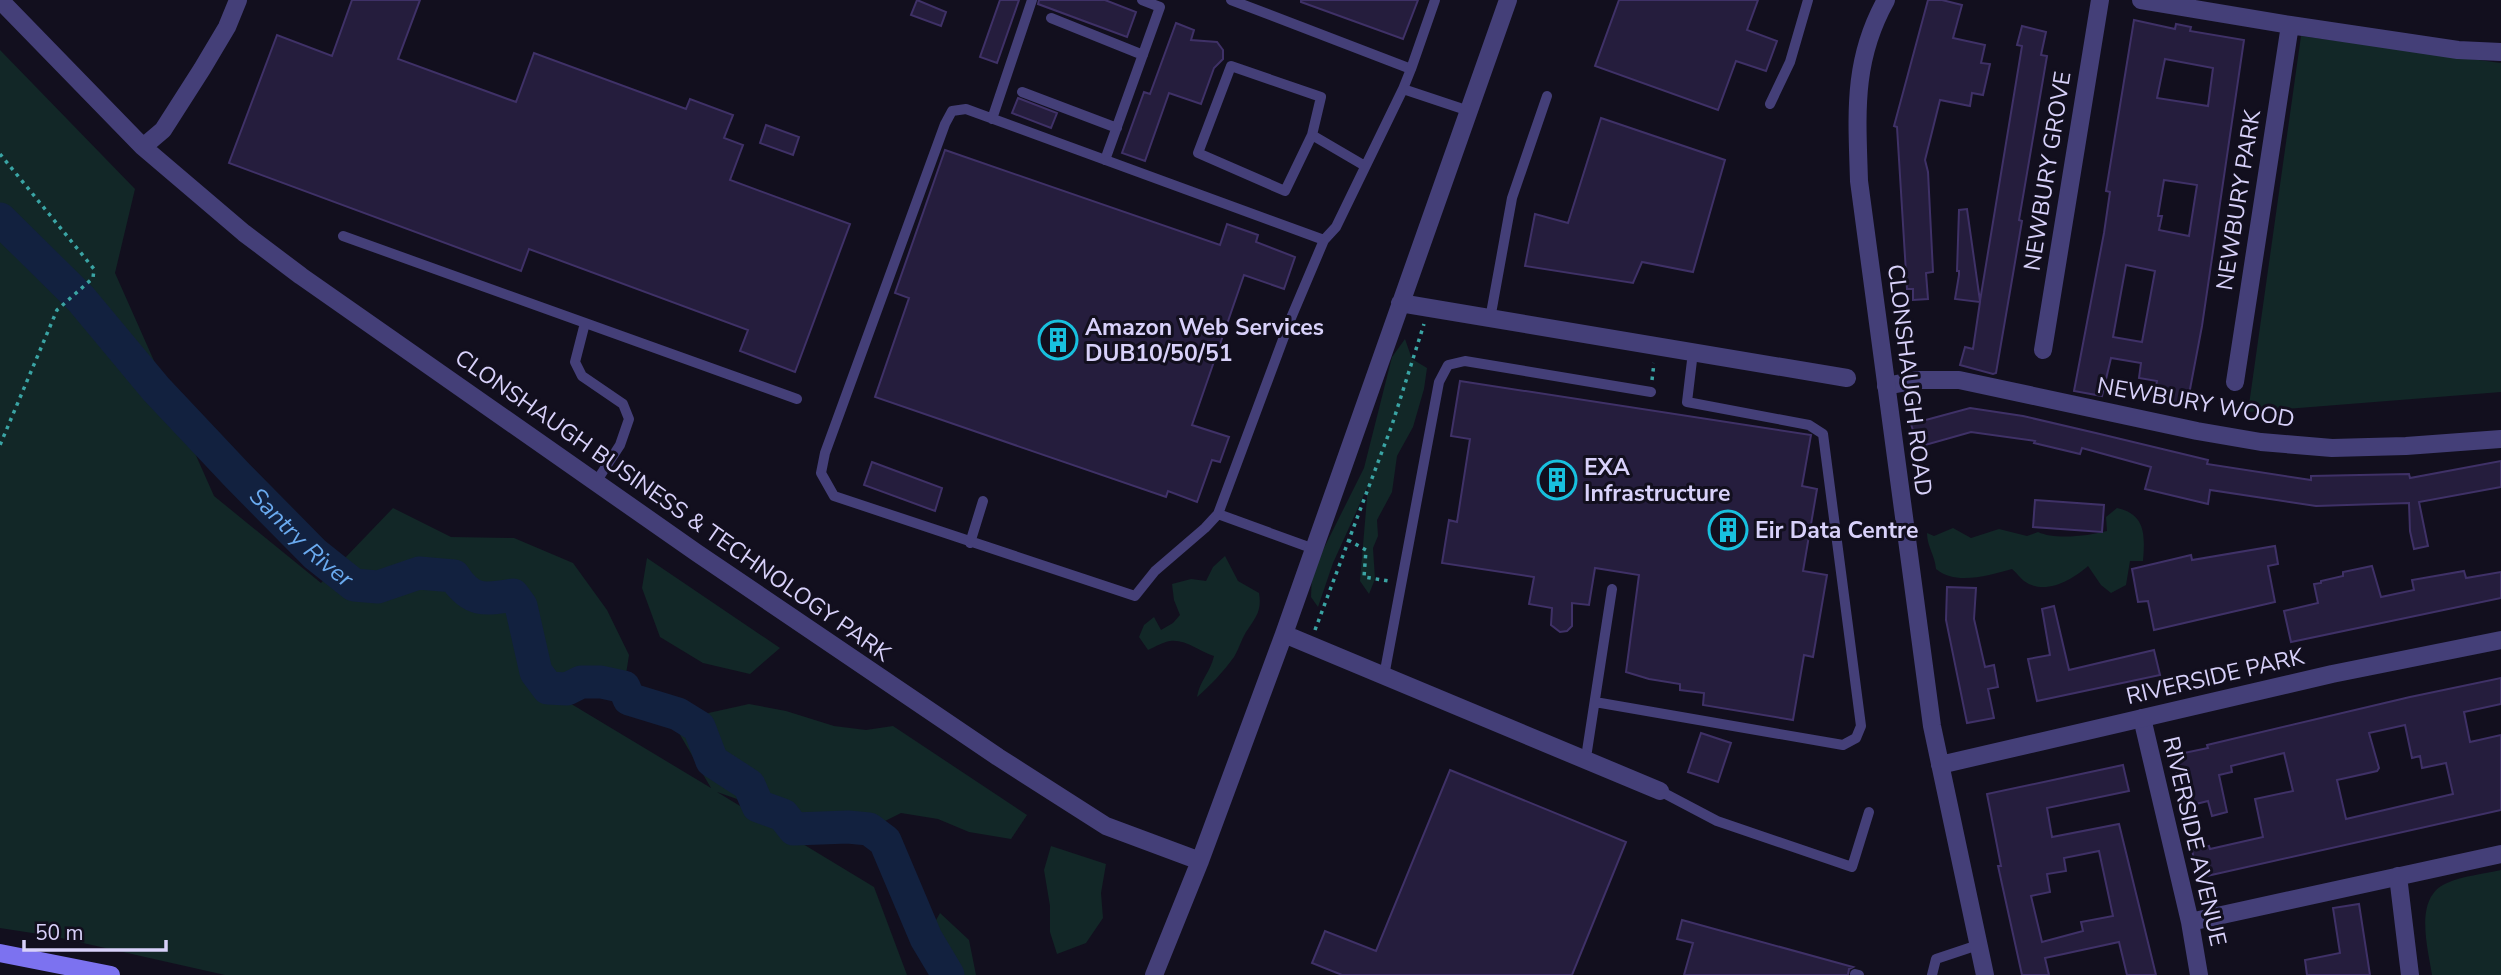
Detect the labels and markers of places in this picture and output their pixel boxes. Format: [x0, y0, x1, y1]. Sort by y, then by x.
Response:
place label: Amazon Web Services DUB10/50/51 [1085, 312, 1324, 369]
building icon: Amazon Web Services DUB10/50/51 [1037, 319, 1079, 361]
place label: EXA Infrastructure [1584, 452, 1730, 509]
building icon: EXA Infrastructure [1536, 459, 1578, 501]
building icon: Eir Data Centre [1707, 509, 1749, 551]
place label: Eir Data Centre [1755, 515, 1918, 546]

